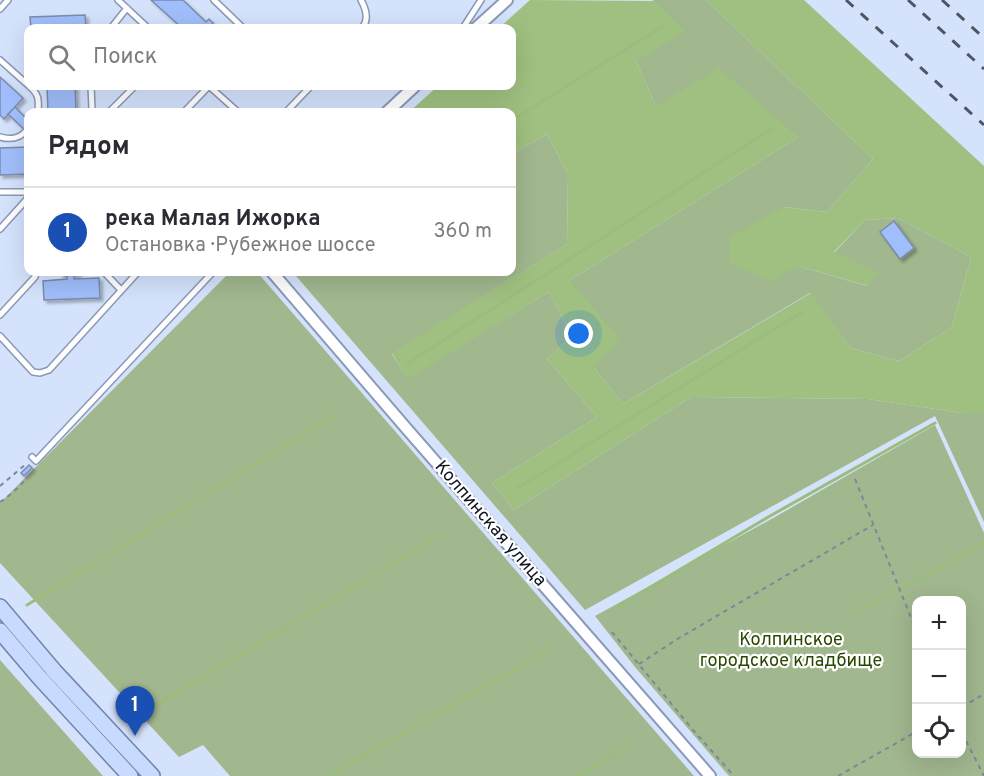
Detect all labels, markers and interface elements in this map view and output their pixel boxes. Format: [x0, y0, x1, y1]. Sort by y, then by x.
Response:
search box [24, 24, 516, 90]
icon: search [45, 41, 78, 74]
text: Поиск [93, 44, 157, 71]
text: Рядом [48, 131, 130, 164]
text: река Малая Ижорка [105, 206, 320, 233]
text: 1 [64, 219, 72, 245]
text: 360 m [434, 219, 492, 245]
text: Остановка · Рубежное шоссе [105, 233, 376, 259]
your location [564, 319, 593, 348]
street label: Колпинская улица [429, 456, 551, 592]
map controls [912, 596, 966, 758]
button: + [912, 596, 966, 650]
park label: Колпинское городское кладбище [700, 629, 882, 673]
button: − [912, 650, 966, 704]
pin: 1 [116, 686, 154, 736]
button: locate [912, 704, 966, 758]

